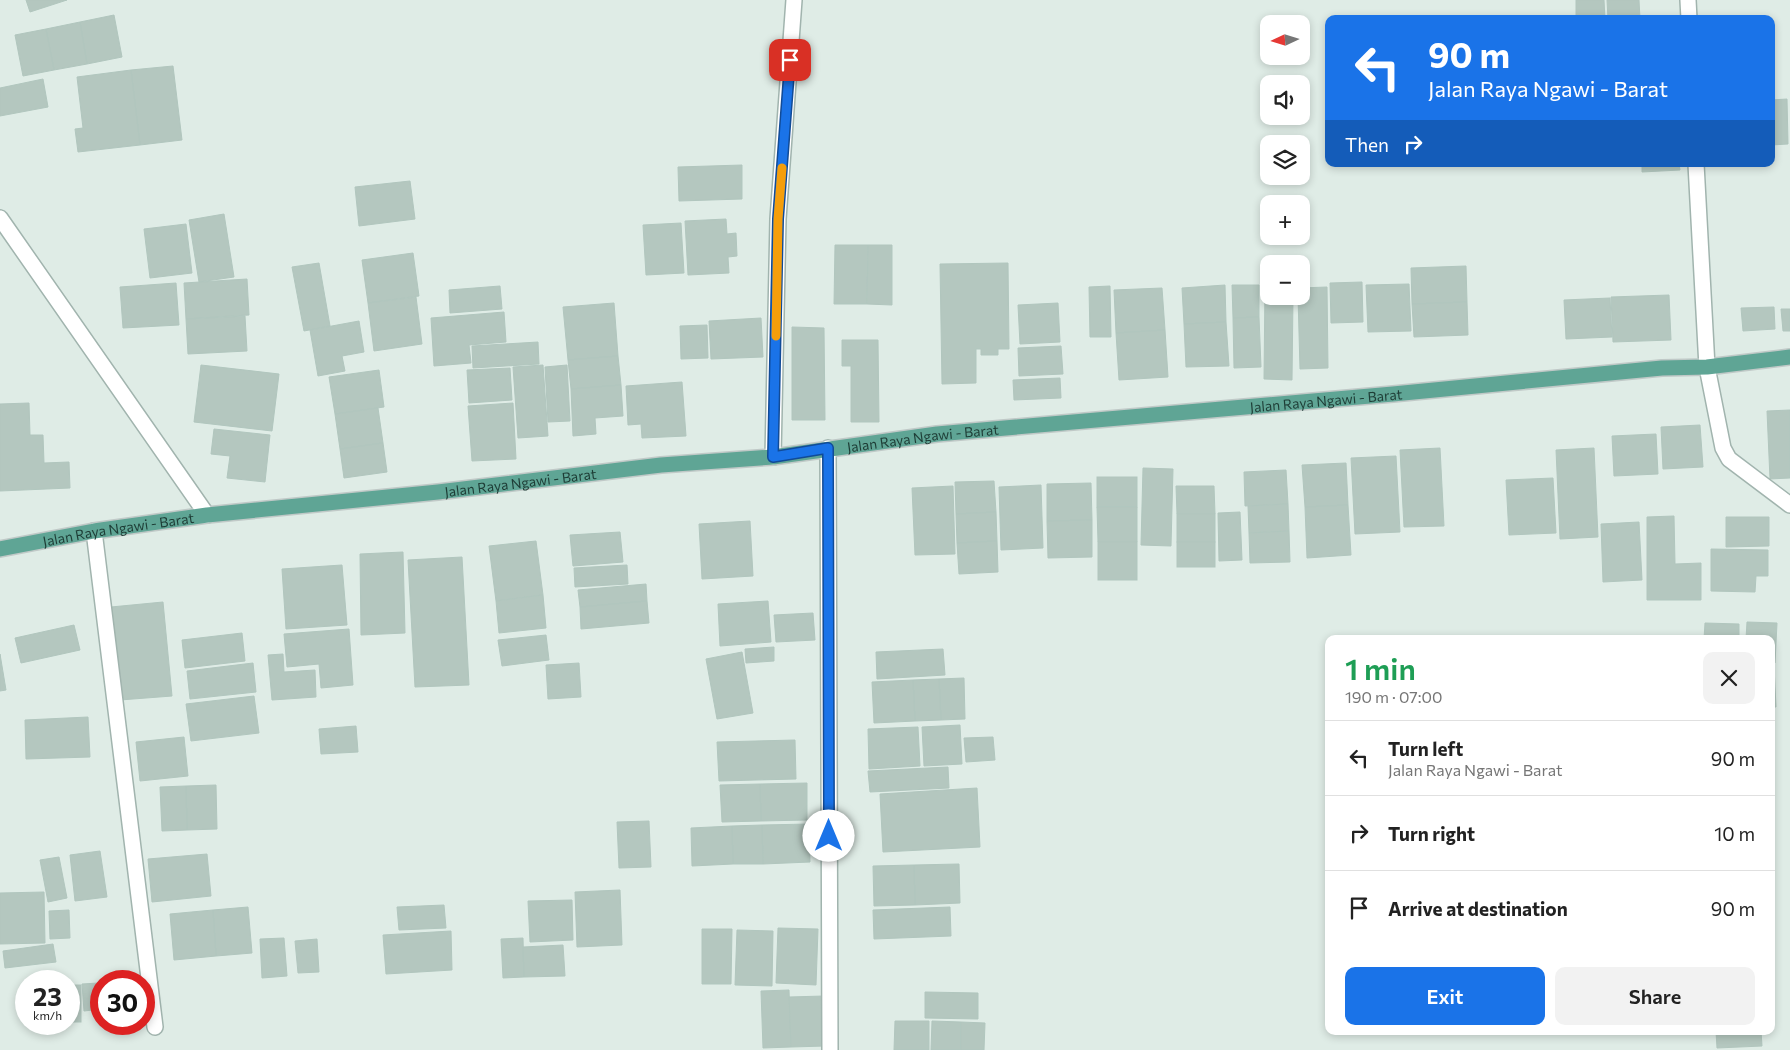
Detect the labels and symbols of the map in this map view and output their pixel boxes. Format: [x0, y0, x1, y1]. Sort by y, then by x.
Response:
north arrow [1260, 15, 1310, 65]
pin [769, 39, 811, 81]
street label: Jalan Raya Ngawi - Barat [1249, 385, 1403, 415]
street label: Jalan Raya Ngawi - Barat [846, 420, 1000, 455]
street label: Jalan Raya Ngawi - Barat [443, 464, 598, 500]
street label: Jalan Raya Ngawi - Barat [41, 508, 195, 549]
position arrow [802, 809, 854, 861]
speed limit sign: 30 [90, 970, 155, 1035]

